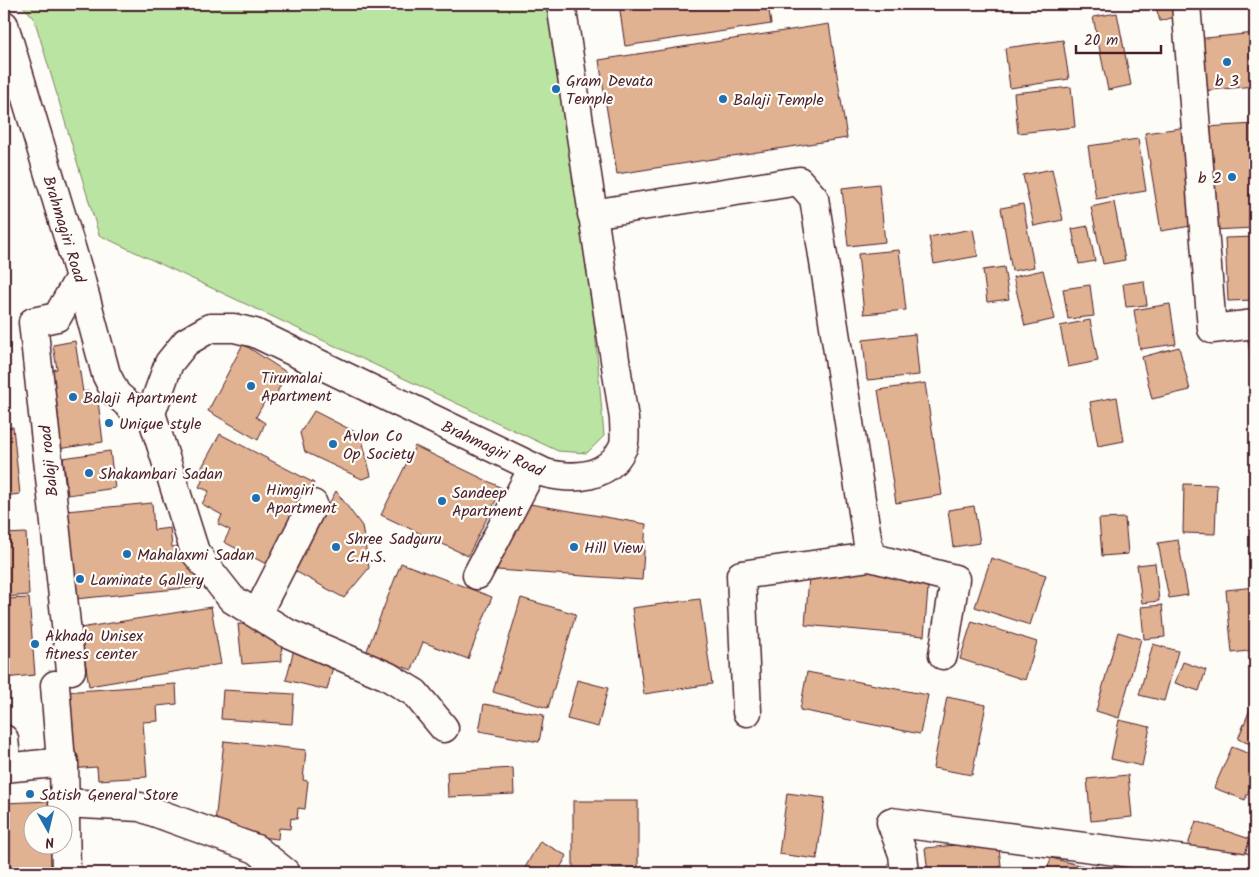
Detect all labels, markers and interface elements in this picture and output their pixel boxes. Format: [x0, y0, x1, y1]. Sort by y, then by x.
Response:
scale bar [1076, 22, 1162, 54]
text: 20 m [1084, 29, 1118, 53]
marker: b 3 [1221, 56, 1233, 68]
place label: Gram Devata Temple [566, 69, 653, 112]
place label: b 3 [1215, 69, 1239, 94]
marker: Gram Devata Temple [550, 83, 562, 95]
place label: Balaji Temple [733, 88, 824, 113]
marker: Balaji Temple [717, 93, 729, 105]
place label: b 2 [1198, 166, 1222, 191]
marker: b 2 [1226, 171, 1238, 183]
street label: Brahmagiri Road [35, 173, 92, 287]
place label: Tirumalai Apartment [261, 366, 333, 409]
marker: Tirumalai Apartment [245, 380, 257, 392]
place label: Balaji Apartment [83, 386, 198, 411]
marker: Balaji Apartment [67, 391, 79, 403]
place label: Unique style [119, 412, 201, 437]
street label: Brahmagiri Road [437, 415, 549, 485]
marker: Unique style [103, 417, 115, 429]
street label: Balaji road [33, 423, 66, 498]
place label: Avlon Co Op Society [343, 424, 415, 467]
marker: Avlon Co Op Society [327, 438, 339, 450]
place label: Shakambari Sadan [99, 462, 223, 487]
marker: Shakambari Sadan [83, 467, 95, 479]
place label: Himgiri Apartment [266, 478, 338, 521]
place label: Sandeep Apartment [452, 481, 524, 524]
marker: Himgiri Apartment [250, 492, 262, 504]
marker: Sandeep Apartment [436, 495, 448, 507]
place label: Shree Sadguru C.H.S. [346, 527, 442, 570]
place label: Hill View [584, 536, 643, 561]
marker: Shree Sadguru C.H.S. [330, 541, 342, 553]
marker: Hill View [568, 541, 580, 553]
place label: Mahalaxmi Sadan [137, 543, 254, 568]
marker: Mahalaxmi Sadan [121, 548, 133, 560]
place label: Laminate Gallery [90, 568, 204, 593]
marker: Laminate Gallery [74, 573, 86, 585]
place label: Akhada Unisex fitness center [45, 624, 144, 667]
marker: Akhada Unisex fitness center [29, 638, 41, 650]
place label: Satish General Store [40, 783, 178, 808]
marker: Satish General Store [24, 788, 36, 800]
north arrow [22, 804, 72, 854]
text: N [44, 830, 56, 853]

